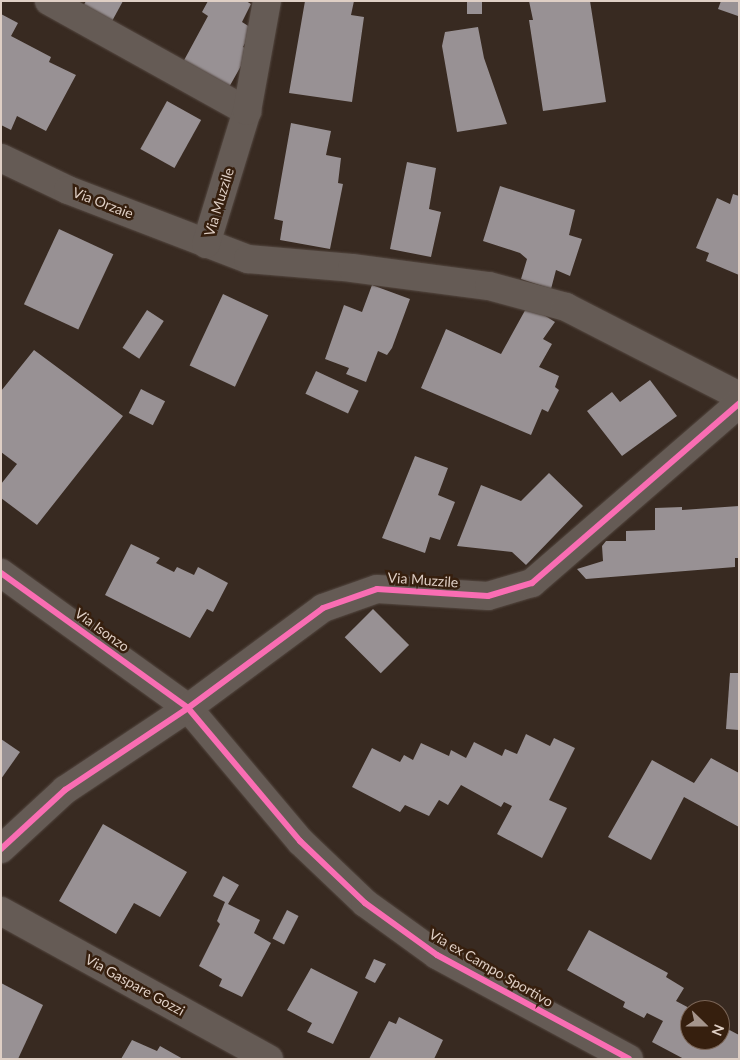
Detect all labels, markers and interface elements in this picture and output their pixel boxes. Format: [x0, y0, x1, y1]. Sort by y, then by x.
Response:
street label: Via Muzzile [201, 166, 237, 238]
street label: Via Orzaie [70, 184, 136, 222]
street label: Via Muzzile [387, 569, 459, 591]
street label: Via Isonzo [72, 605, 132, 655]
street label: Via ex Campo Sportivo [426, 926, 556, 1010]
street label: Via Gaspare Gozzi [82, 951, 188, 1019]
north arrow [680, 1000, 730, 1050]
text: N [709, 1022, 728, 1039]

